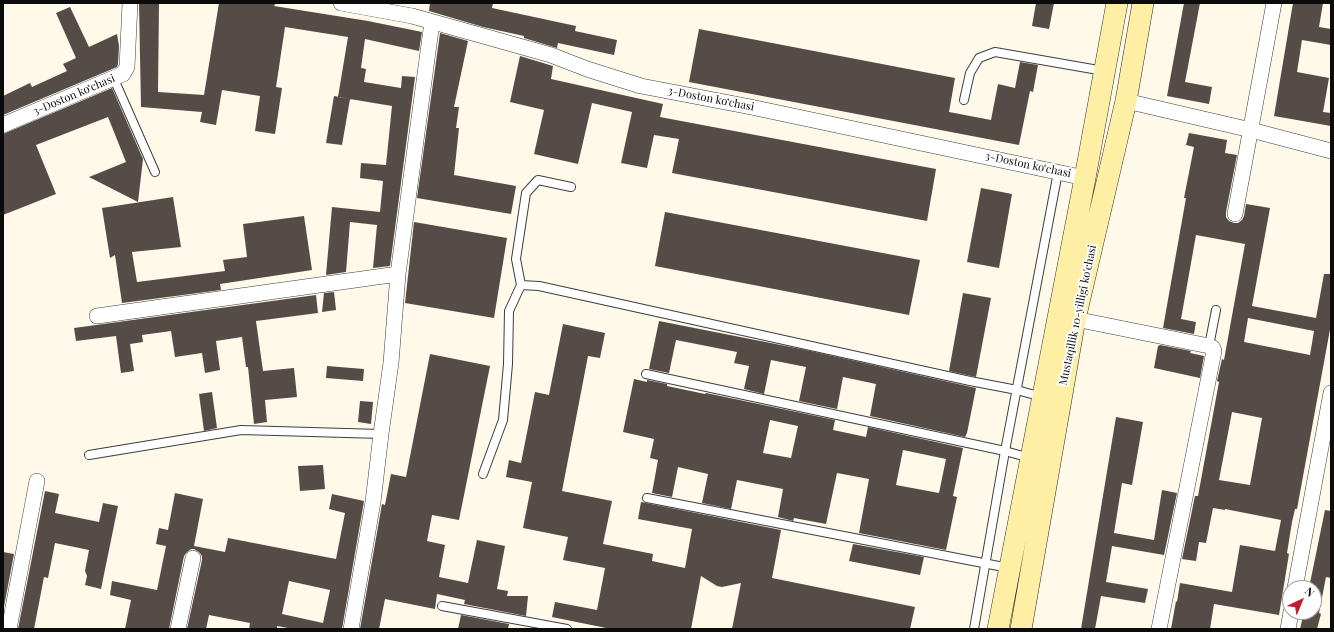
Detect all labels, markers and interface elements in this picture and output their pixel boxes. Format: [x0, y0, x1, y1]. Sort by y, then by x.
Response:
street label: 3-Doston koʻchasi [31, 72, 117, 118]
street label: 3-Doston koʻchasi [667, 84, 755, 114]
street label: 3-Doston koʻchasi [984, 149, 1072, 181]
street label: Mustaqillik 10-yilligi ko'chasi [1057, 244, 1099, 386]
north arrow [1282, 580, 1322, 620]
text: N [1302, 584, 1318, 600]

